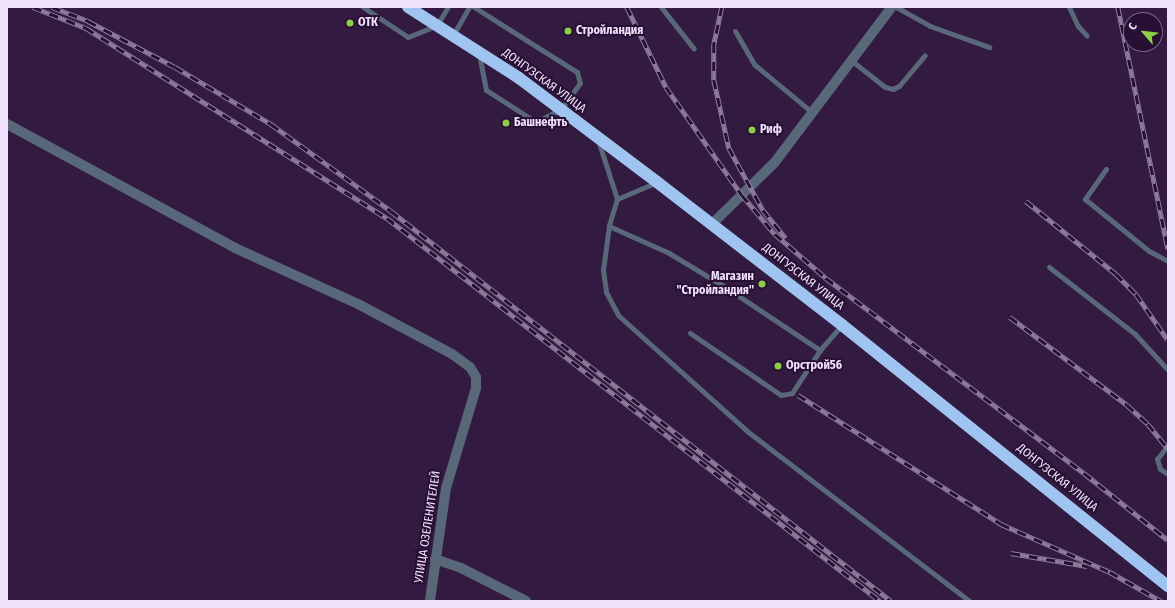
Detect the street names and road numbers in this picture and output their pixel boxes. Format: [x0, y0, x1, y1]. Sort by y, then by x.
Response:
street label: ДОНГУЗСКАЯ УЛИЦА [499, 46, 589, 116]
street label: ДОНГУЗСКАЯ УЛИЦА [759, 241, 847, 313]
street label: ДОНГУЗСКАЯ УЛИЦА [1014, 441, 1100, 515]
street label: УЛИЦА ОЗЕЛЕНИТЕЛЕЙ [412, 470, 444, 584]

